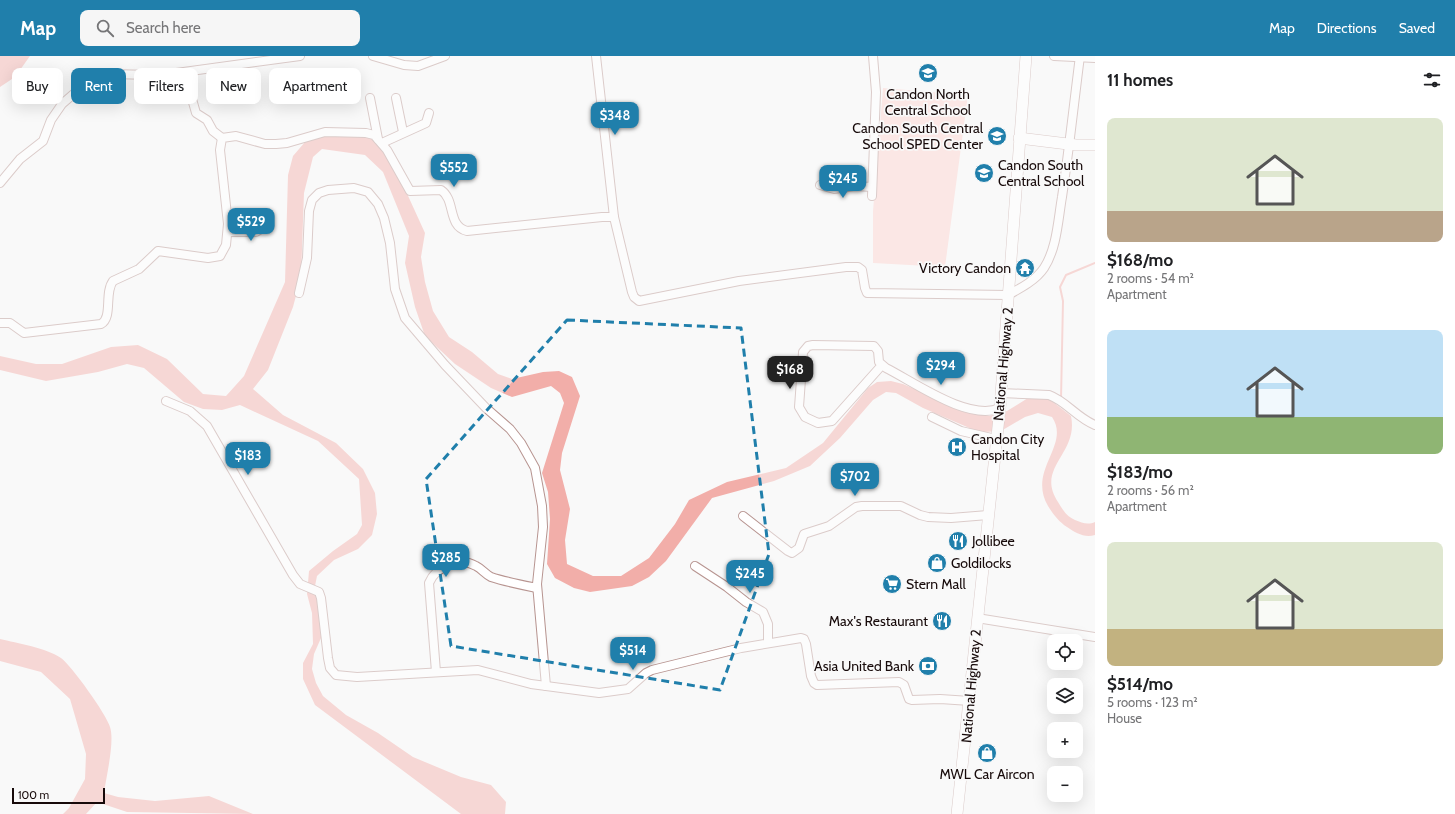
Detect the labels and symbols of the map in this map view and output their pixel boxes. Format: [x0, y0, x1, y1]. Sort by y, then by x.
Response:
school or university icon: Candon North Central School [917, 62, 939, 84]
place label: Candon North Central School [885, 85, 972, 119]
pin: $348 [591, 102, 639, 136]
place label: Candon South Central School SPED Center [852, 119, 984, 153]
school or university icon: Candon South Central School SPED Center [986, 125, 1008, 147]
pin: $552 [430, 154, 478, 188]
place label: Candon South Central School [998, 156, 1085, 190]
school or university icon: Candon South Central School [973, 162, 995, 184]
pin: $245 [819, 165, 867, 199]
pin: $529 [227, 208, 275, 242]
temple icon: Victory Candon [1014, 257, 1036, 279]
place label: Victory Candon [919, 259, 1011, 277]
street label: National Highway 2 [989, 306, 1017, 422]
pin: $294 [917, 352, 965, 386]
pin: $168 [766, 356, 814, 390]
place label: Candon City Hospital [971, 430, 1044, 464]
hospital icon: Candon City Hospital [946, 436, 968, 458]
pin: $183 [224, 442, 272, 476]
pin: $702 [831, 463, 879, 497]
restaurant icon: Jollibee [947, 530, 969, 552]
place label: Jollibee [971, 532, 1015, 550]
pin: $285 [422, 544, 470, 578]
shop icon: Goldilocks [926, 552, 948, 574]
place label: Goldilocks [951, 554, 1012, 572]
pin: $245 [726, 560, 774, 594]
supermarket icon: Stern Mall [881, 573, 903, 595]
place label: Stern Mall [906, 575, 967, 593]
restaurant icon: Max's Restaurant [931, 610, 953, 632]
place label: Max's Restaurant [829, 612, 928, 630]
street label: National Highway 2 [957, 628, 985, 744]
pin: $514 [609, 637, 657, 671]
bank icon: Asia United Bank [917, 655, 939, 677]
place label: Asia United Bank [814, 657, 915, 675]
shop icon: MWL Car Aircon [976, 742, 998, 764]
place label: MWL Car Aircon [939, 765, 1035, 783]
scale bar [12, 786, 105, 805]

